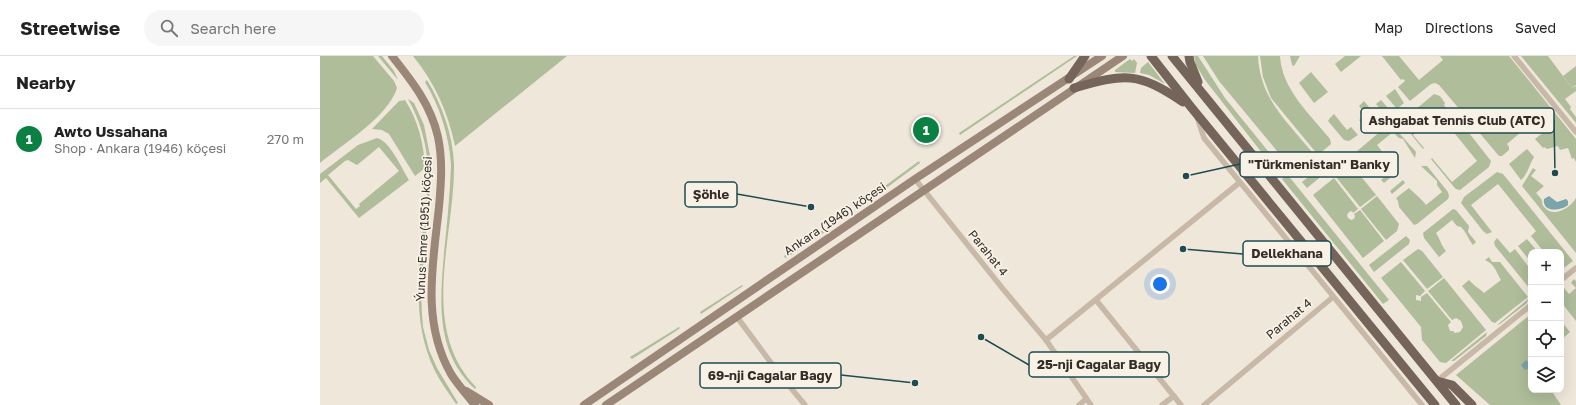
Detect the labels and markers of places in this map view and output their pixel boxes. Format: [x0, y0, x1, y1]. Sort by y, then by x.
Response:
callout: Ashgabat Tennis Club (ATC) [1361, 108, 1554, 133]
pin: 1 [913, 115, 939, 145]
callout: "Türkmenistan" Banky [1240, 152, 1398, 177]
callout: Şöhle [685, 182, 737, 207]
callout: Dellekhana [1243, 241, 1331, 266]
callout: 25-nji Cagalar Bagy [1029, 352, 1169, 377]
callout: 69-nji Cagalar Bagy [700, 363, 841, 388]

